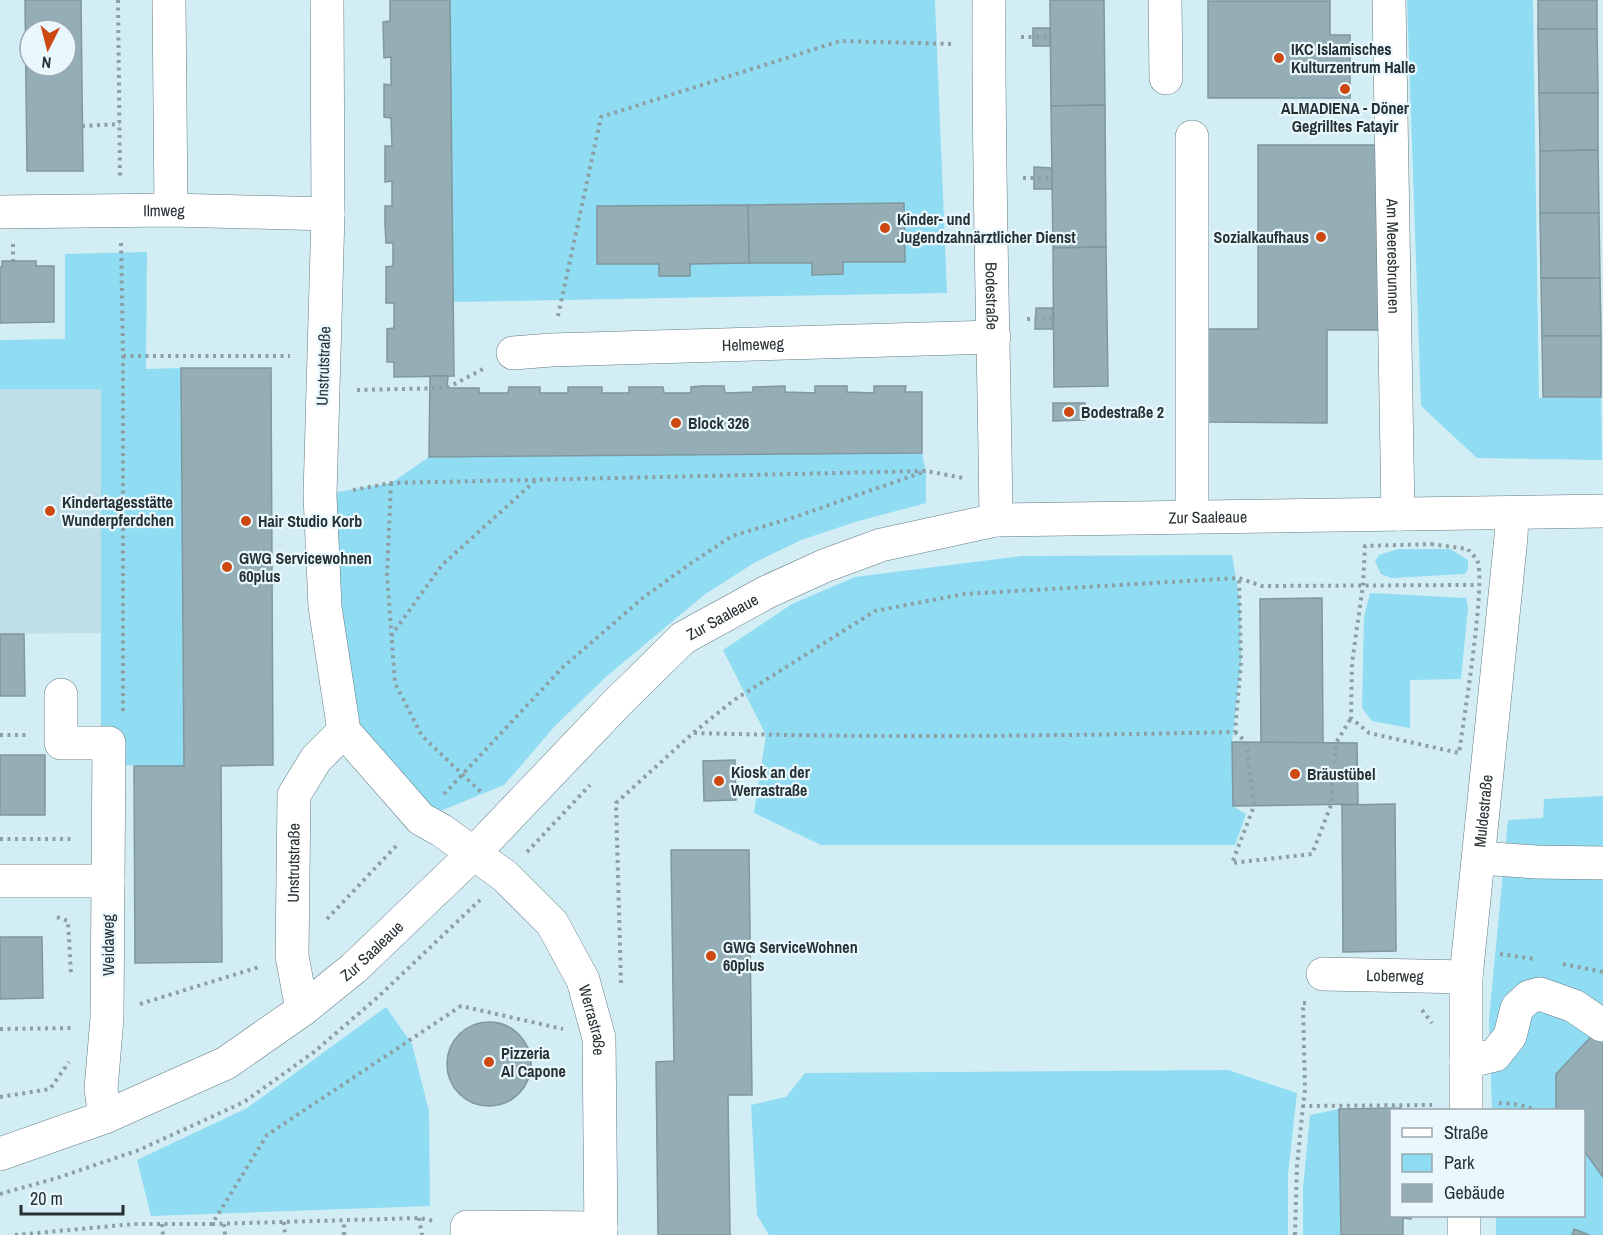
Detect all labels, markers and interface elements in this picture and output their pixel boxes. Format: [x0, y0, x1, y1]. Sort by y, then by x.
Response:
north arrow [18, 18, 78, 78]
place label: IKC Islamisches Kulturzentrum Halle [1291, 38, 1416, 78]
text: N [41, 51, 52, 74]
marker: IKC Islamisches Kulturzentrum Halle [1272, 51, 1286, 65]
marker: ALMADIENA - Döner Gegrilltes Fatayir [1338, 82, 1352, 96]
place label: ALMADIENA - Döner Gegrilltes Fatayir [1281, 97, 1410, 137]
street label: Am Meeresbrunnen [1381, 197, 1405, 314]
street label: Ilmweg [143, 199, 186, 221]
place label: Kinder- und Jugendzahnärztlicher Dienst [897, 208, 1076, 248]
marker: Kinder- und Jugendzahnärztlicher Dienst [878, 221, 892, 235]
place label: Sozialkaufhaus [1213, 226, 1309, 248]
marker: Sozialkaufhaus [1314, 230, 1328, 244]
street label: Bodestraße [980, 262, 1004, 330]
street label: Unstrutstraße [311, 326, 335, 406]
street label: Helmeweg [721, 332, 785, 356]
place label: Bodestraße 2 [1081, 401, 1164, 423]
marker: Bodestraße 2 [1062, 405, 1076, 419]
place label: Block 326 [688, 412, 749, 434]
marker: Block 326 [669, 416, 683, 430]
place label: Kindertagesstätte Wunderpferdchen [62, 491, 174, 531]
marker: Kindertagesstätte Wunderpferdchen [43, 504, 57, 518]
street label: Zur Saaleaue [1168, 505, 1247, 528]
place label: Hair Studio Korb [258, 510, 362, 532]
marker: Hair Studio Korb [239, 514, 253, 528]
place label: GWG Servicewohnen 60plus [239, 547, 372, 587]
marker: GWG Servicewohnen 60plus [220, 560, 234, 574]
street label: Zur Saaleaue [682, 588, 762, 645]
place label: Kiosk an der Werrastraße [731, 761, 811, 801]
place label: Bräustübel [1307, 763, 1376, 785]
marker: Bräustübel [1288, 767, 1302, 781]
street label: Muldestraße [1468, 773, 1498, 848]
marker: Kiosk an der Werrastraße [712, 774, 726, 788]
street label: Unstrutstraße [282, 823, 305, 903]
street label: Weidaweg [97, 913, 119, 976]
street label: Zur Saaleaue [336, 916, 408, 986]
place label: GWG ServiceWohnen 60plus [723, 936, 858, 976]
marker: GWG ServiceWohnen 60plus [704, 949, 718, 963]
street label: Loberweg [1366, 964, 1425, 987]
street label: Werrastraße [574, 982, 610, 1056]
place label: Pizzeria Al Capone [501, 1042, 566, 1082]
marker: Pizzeria Al Capone [482, 1055, 496, 1069]
legend [1390, 1109, 1585, 1217]
text: Straße [1444, 1120, 1488, 1145]
text: Park [1444, 1150, 1475, 1175]
scale bar [21, 1178, 123, 1216]
text: Gebäude [1444, 1180, 1505, 1205]
text: 20 m [30, 1186, 63, 1211]

